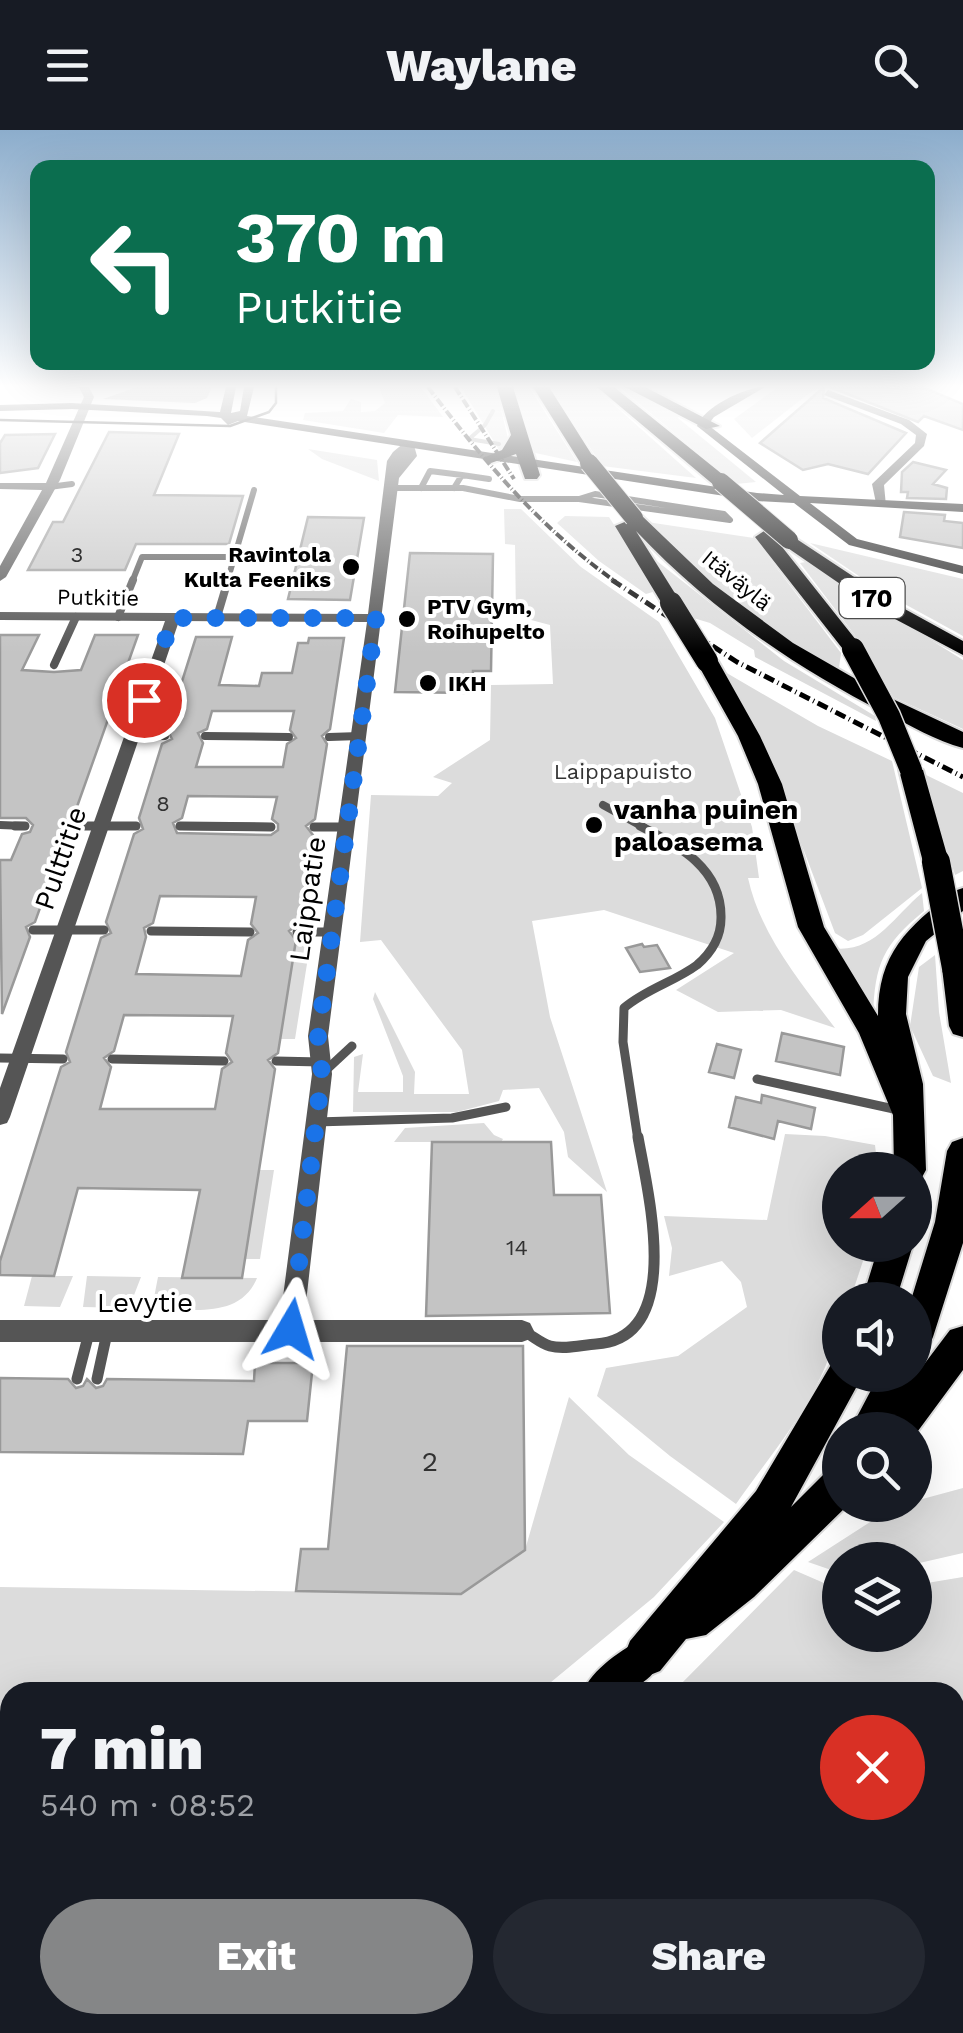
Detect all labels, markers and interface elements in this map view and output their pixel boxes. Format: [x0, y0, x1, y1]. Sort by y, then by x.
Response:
icon: menu [40, 38, 95, 93]
icon: search [868, 38, 923, 93]
text: Waylane [386, 39, 577, 92]
text: 370 m [235, 197, 446, 279]
icon: left [70, 200, 200, 330]
text: Putkitie [235, 281, 403, 334]
house number: 3 [71, 542, 83, 567]
place label: Ravintola Kulta Feeniks [184, 542, 331, 592]
street label: Itäväylä [697, 545, 776, 616]
marker: Ravintola Kulta Feeniks [340, 556, 362, 578]
road number: 170 [840, 578, 904, 618]
street label: Putkitie [57, 584, 139, 611]
place label: PTV Gym, Roihupelto [427, 594, 545, 644]
marker: PTV Gym, Roihupelto [396, 608, 418, 630]
pin [102, 658, 187, 743]
place label: IKH [448, 671, 487, 696]
marker: IKH [417, 672, 439, 694]
icon: arrive [117, 673, 172, 728]
park label: Laippapuisto [554, 759, 692, 784]
house number: 8 [156, 791, 170, 816]
place label: vanha puinen paloasema [613, 793, 798, 858]
street label: Pulttitie [27, 802, 93, 914]
marker: vanha puinen paloasema [583, 814, 605, 836]
street label: Laippatie [282, 834, 333, 964]
north arrow [822, 1152, 932, 1262]
map controls [822, 1152, 932, 1652]
house number: 14 [506, 1235, 528, 1260]
position arrow [239, 1277, 343, 1381]
button: sound [822, 1282, 932, 1392]
street label: Levytie [97, 1286, 193, 1319]
button: search [822, 1412, 932, 1522]
house number: 2 [422, 1445, 438, 1478]
button: layers [822, 1542, 932, 1652]
text: 7 min [40, 1713, 204, 1784]
button: close [820, 1715, 925, 1820]
text: 540 m · 08:52 [40, 1786, 255, 1824]
button: Exit [40, 1899, 473, 2014]
button: Share [493, 1899, 925, 2014]

